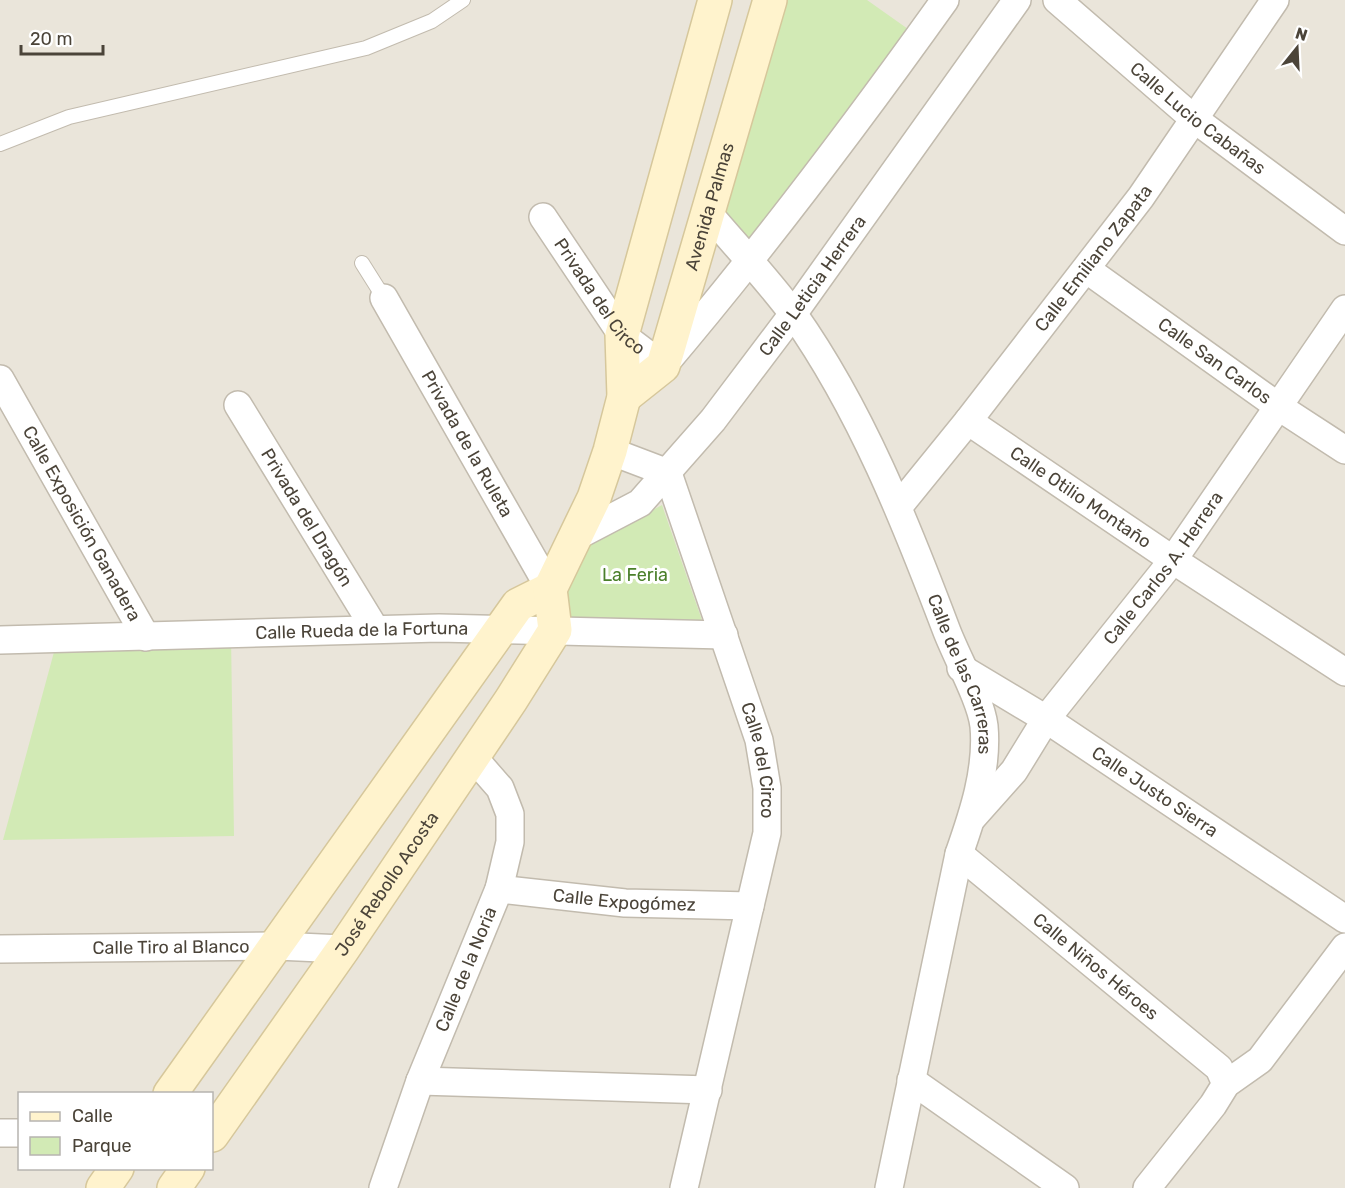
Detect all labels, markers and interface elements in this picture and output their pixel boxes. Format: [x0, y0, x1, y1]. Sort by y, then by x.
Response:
scale bar [21, 18, 104, 56]
north arrow [1267, 18, 1327, 78]
text: N [1293, 23, 1310, 45]
text: 20 m [30, 28, 72, 50]
street label: Calle Lucio Cabañas [1125, 57, 1270, 179]
street label: Avenida Palmas [680, 140, 739, 273]
street label: Calle Emiliano Zapata [1030, 181, 1157, 336]
street label: Calle Leticia Herrera [754, 211, 871, 360]
street label: Privada del Circo [549, 234, 650, 360]
street label: Calle San Carlos [1153, 313, 1276, 409]
street label: Privada de la Ruleta [417, 367, 518, 521]
street label: Calle Exposición Ganadera [18, 422, 146, 625]
street label: Calle Otilio Montaño [1006, 442, 1155, 553]
street label: Privada del Dragón [256, 444, 357, 591]
street label: Calle Carlos A. Herrera [1099, 487, 1228, 649]
park label: La Feria [602, 564, 668, 586]
street label: Calle de las Carreras [923, 591, 996, 755]
street label: Calle Rueda de la Fortuna [255, 617, 469, 644]
street label: Calle del Circo [736, 699, 778, 818]
street label: Calle Justo Sierra [1087, 742, 1222, 842]
street label: José Rebollo Acosta [330, 807, 443, 961]
street label: Calle Expogómez [552, 884, 696, 916]
street label: Calle de la Noria [430, 904, 501, 1035]
street label: Calle Niños Héroes [1028, 908, 1163, 1025]
street label: Calle Tiro al Blanco [92, 935, 250, 959]
legend [18, 1092, 213, 1170]
text: Calle [72, 1105, 113, 1127]
text: Parque [72, 1135, 132, 1157]

